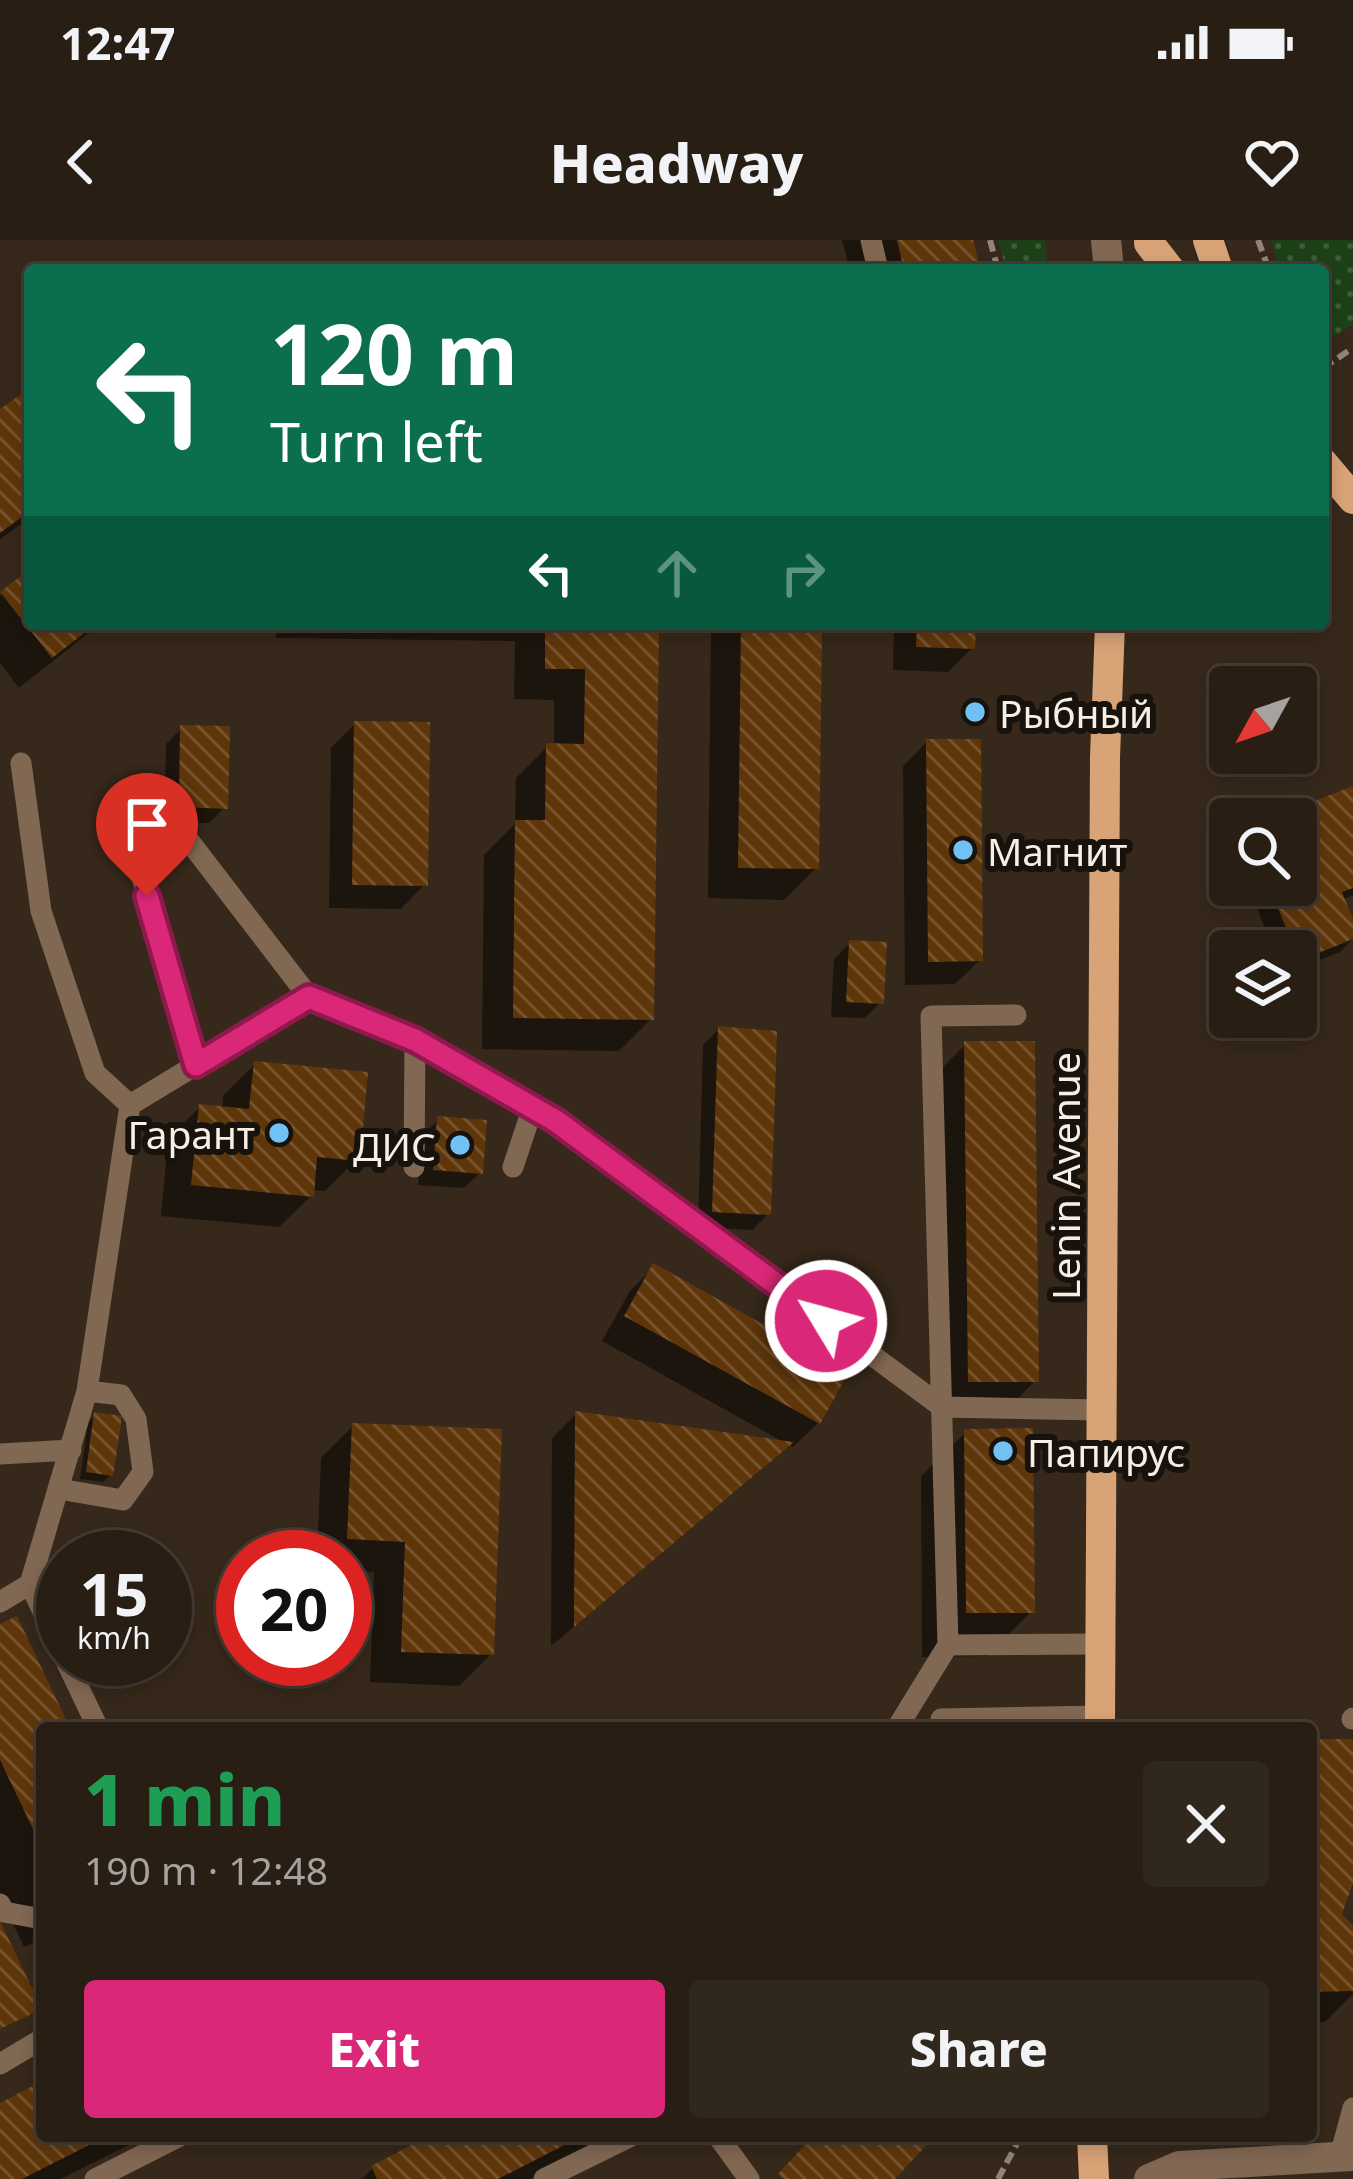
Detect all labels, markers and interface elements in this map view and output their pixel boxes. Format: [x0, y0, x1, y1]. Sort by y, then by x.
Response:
text: 12:47 [60, 12, 176, 73]
text: Headway [550, 125, 803, 199]
icon: back [48, 129, 114, 195]
icon: heart [1239, 129, 1305, 195]
text: 120 m [270, 295, 518, 410]
icon: left [72, 312, 228, 468]
text: Turn left [270, 404, 483, 478]
icon: left [518, 540, 584, 606]
icon: ahead [644, 540, 710, 606]
icon: right [770, 540, 836, 606]
north arrow [1209, 666, 1317, 774]
map controls [1209, 666, 1317, 1038]
place label: Рыбный [999, 686, 1153, 739]
marker: Рыбный [962, 699, 988, 725]
pin [96, 773, 198, 896]
icon: arrive [114, 791, 180, 857]
button: search [1209, 798, 1317, 906]
place label: Магнит [987, 824, 1127, 877]
marker: Магнит [950, 837, 976, 863]
button: layers [1209, 930, 1317, 1038]
street label: Lenin Avenue [1038, 1052, 1091, 1300]
place label: Гарант [128, 1107, 255, 1160]
place label: ДИС [353, 1119, 436, 1172]
marker: Гарант [266, 1120, 292, 1146]
marker: ДИС [447, 1132, 473, 1158]
position arrow [763, 1258, 889, 1384]
place label: Папирус [1027, 1425, 1186, 1478]
marker: Папирус [990, 1438, 1016, 1464]
speed limit sign: 20 [216, 1530, 372, 1686]
text: 15 [80, 1552, 148, 1634]
text: km/h [77, 1617, 151, 1658]
text: 1 min [84, 1749, 285, 1847]
button: close [1143, 1761, 1269, 1887]
text: 190 m · 12:48 [84, 1843, 328, 1896]
button: Exit [84, 1980, 665, 2118]
button: Share [689, 1980, 1269, 2118]

